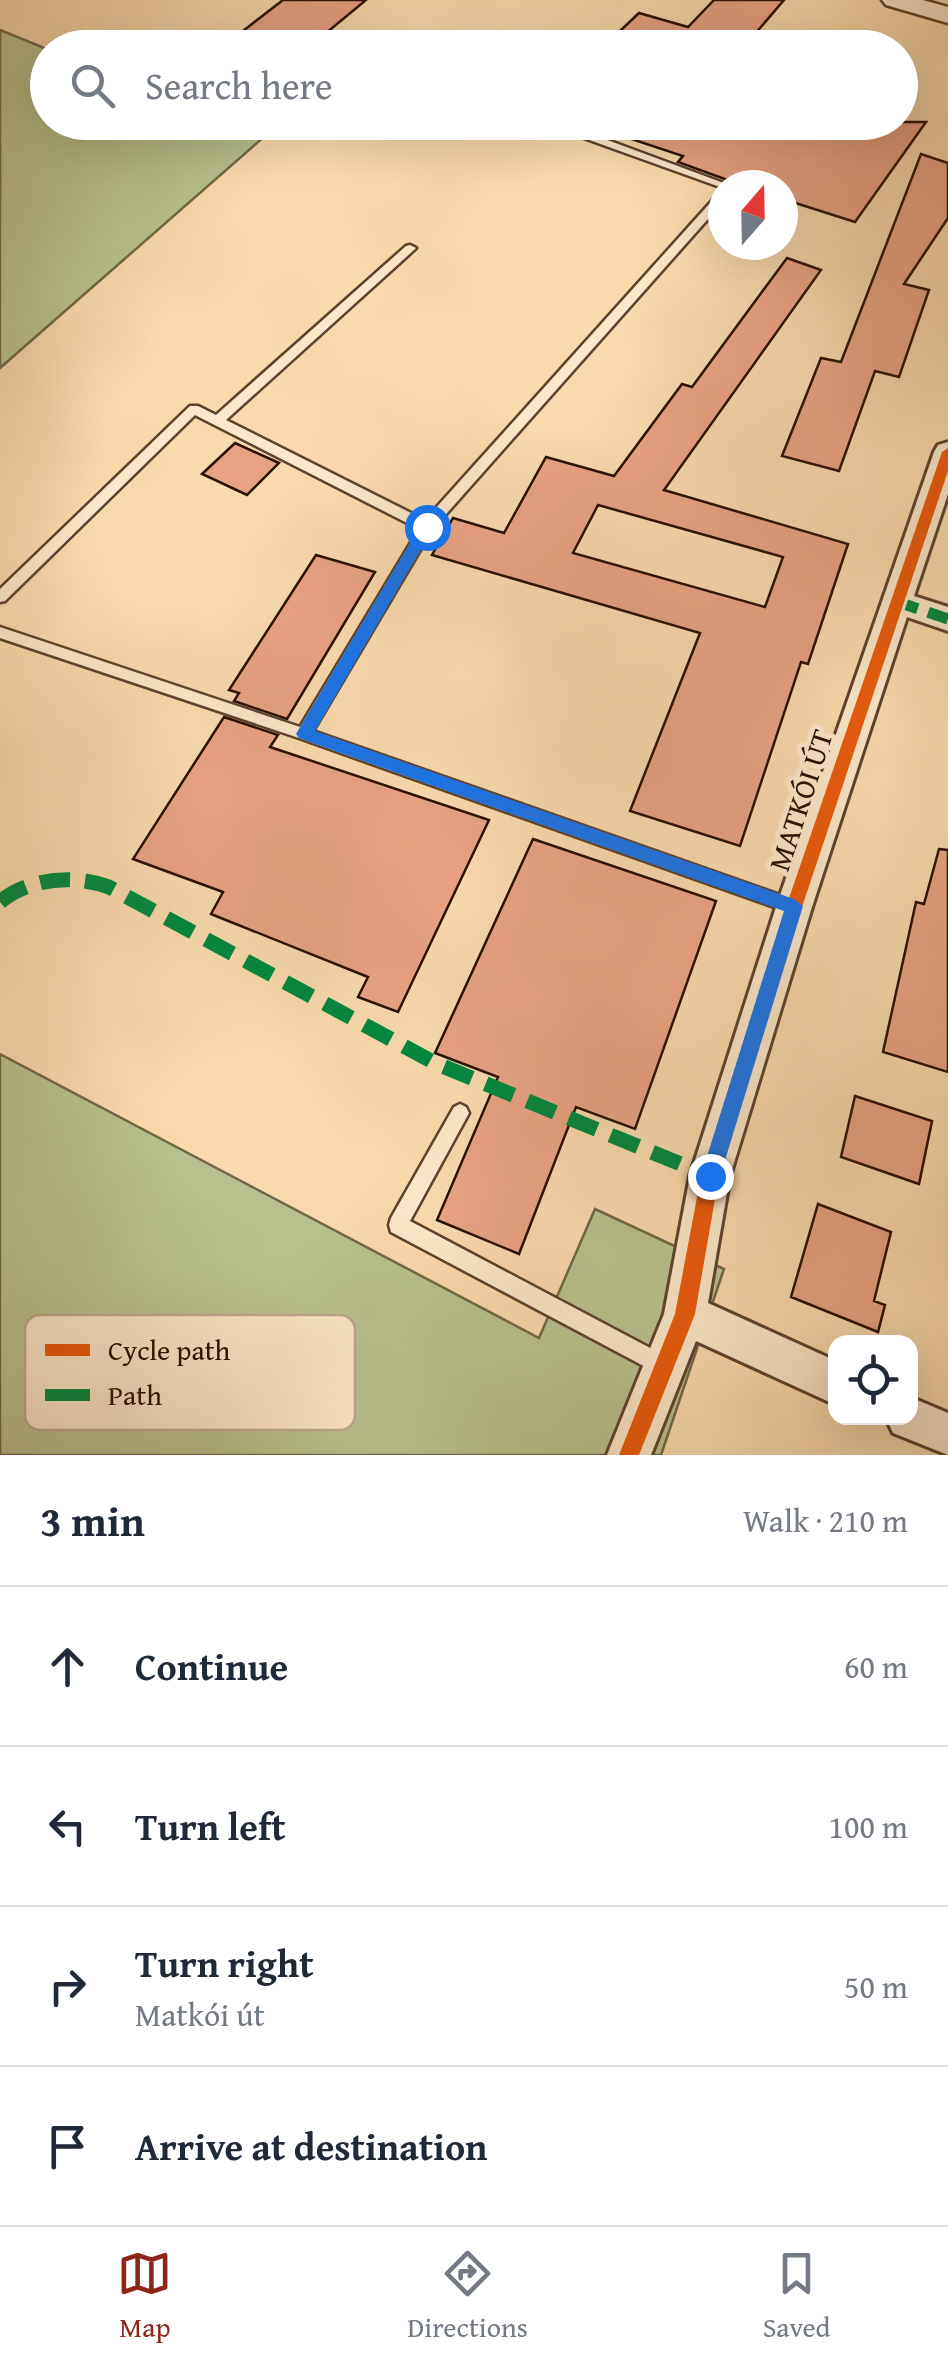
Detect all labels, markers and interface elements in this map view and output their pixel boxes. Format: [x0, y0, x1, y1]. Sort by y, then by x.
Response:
search box [30, 30, 918, 140]
text: Search here [145, 57, 333, 113]
icon: search [65, 58, 120, 113]
north arrow [708, 170, 798, 260]
route start [405, 505, 451, 551]
street label: MATKÓI ÚT [756, 723, 844, 876]
route end [688, 1154, 734, 1200]
legend [25, 1315, 355, 1430]
text: Cycle path [108, 1329, 231, 1370]
map controls [828, 1335, 918, 1425]
button: locate [828, 1335, 918, 1425]
text: Path [108, 1374, 162, 1415]
text: 3 min [40, 1490, 145, 1551]
text: Walk · 210 m [743, 1497, 908, 1544]
text: Continue [135, 1638, 288, 1694]
icon: ahead [40, 1639, 95, 1694]
text: 60 m [844, 1643, 908, 1690]
text: Turn left [135, 1798, 286, 1854]
icon: left [40, 1799, 95, 1854]
text: 100 m [829, 1803, 908, 1850]
text: Turn right [135, 1935, 314, 1991]
icon: right [40, 1959, 95, 2014]
text: 50 m [844, 1963, 908, 2010]
text: Matkói út [135, 1991, 265, 2038]
text: Arrive at destination [135, 2118, 488, 2174]
icon: arrive [40, 2119, 95, 2174]
tab: Map [117, 2246, 172, 2347]
tab: Directions [407, 2246, 528, 2347]
tab: Saved [763, 2246, 831, 2347]

